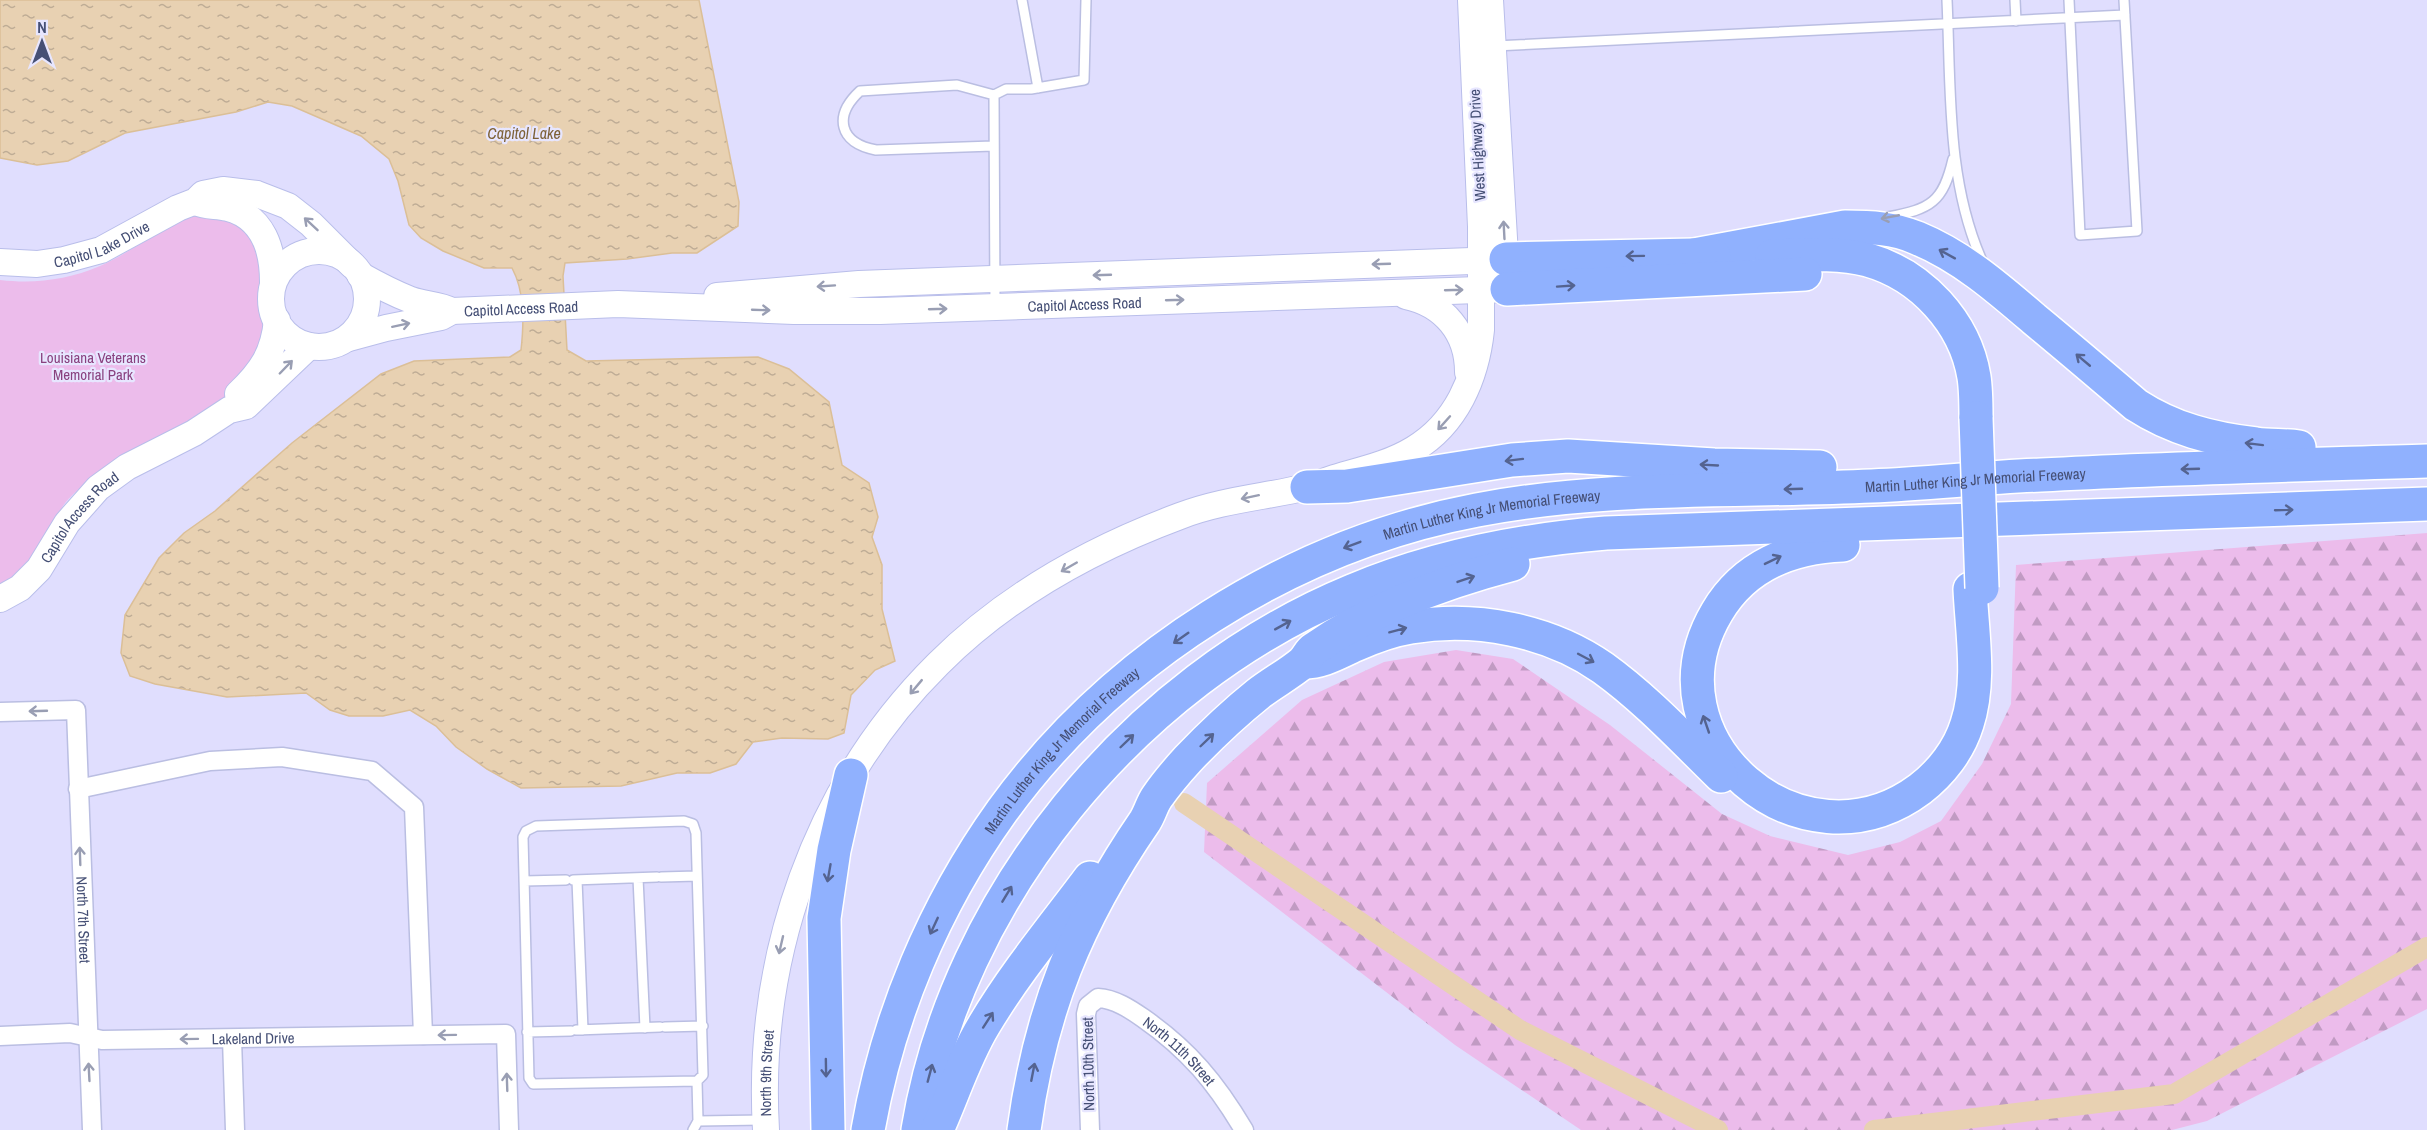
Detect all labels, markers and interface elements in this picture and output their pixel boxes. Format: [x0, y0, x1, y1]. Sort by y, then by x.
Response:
north arrow [12, 12, 72, 72]
text: N [37, 16, 47, 38]
street label: West Highway Drive [1464, 88, 1490, 201]
water label: Capitol Lake [487, 122, 561, 144]
one-way arrow [1880, 212, 1900, 223]
street label: Capitol Lake Drive [52, 215, 153, 272]
one-way arrow [303, 217, 318, 231]
one-way arrow [1498, 221, 1509, 241]
one-way arrow [1939, 247, 1956, 259]
one-way arrow [1626, 250, 1646, 262]
one-way arrow [1371, 259, 1391, 270]
one-way arrow [1093, 269, 1113, 280]
one-way arrow [1555, 280, 1575, 291]
one-way arrow [817, 281, 837, 292]
one-way arrow [1443, 285, 1463, 296]
street label: Capitol Access Road [1027, 291, 1142, 316]
one-way arrow [1164, 294, 1184, 306]
street label: Capitol Access Road [463, 295, 579, 321]
one-way arrow [928, 303, 948, 314]
one-way arrow [750, 305, 770, 316]
one-way arrow [391, 318, 410, 330]
park label: Louisiana Veterans Memorial Park [40, 347, 146, 385]
one-way arrow [2075, 354, 2091, 367]
one-way arrow [279, 360, 293, 375]
one-way arrow [1437, 415, 1451, 430]
one-way arrow [2245, 438, 2265, 449]
one-way arrow [1505, 454, 1525, 465]
one-way arrow [1699, 459, 1719, 470]
street label: Martin Luther King Jr Memorial Freeway [1865, 462, 2087, 497]
one-way arrow [2181, 464, 2201, 475]
street label: Capitol Access Road [35, 466, 123, 567]
one-way arrow [1784, 483, 1804, 494]
street label: Martin Luther King Jr Memorial Freeway [1380, 484, 1602, 544]
one-way arrow [1240, 492, 1260, 503]
one-way arrow [2274, 504, 2294, 515]
one-way arrow [1344, 541, 1362, 552]
one-way arrow [1764, 554, 1782, 565]
one-way arrow [1061, 561, 1078, 573]
one-way arrow [1456, 572, 1475, 583]
one-way arrow [1274, 619, 1291, 631]
one-way arrow [1388, 624, 1407, 635]
one-way arrow [1174, 632, 1190, 644]
one-way arrow [1577, 652, 1594, 664]
street label: Martin Luther King Jr Memorial Freeway [979, 661, 1144, 838]
one-way arrow [909, 679, 923, 694]
one-way arrow [29, 705, 49, 717]
one-way arrow [1700, 715, 1711, 734]
one-way arrow [1200, 733, 1215, 747]
one-way arrow [1120, 734, 1135, 749]
one-way arrow [75, 846, 86, 866]
one-way arrow [824, 863, 835, 882]
street label: North 7th Street [72, 876, 96, 964]
one-way arrow [1001, 886, 1013, 903]
one-way arrow [927, 916, 939, 934]
one-way arrow [775, 935, 786, 954]
street label: North 11th Street [1139, 1011, 1221, 1090]
one-way arrow [982, 1012, 994, 1029]
street label: North 10th Street [1077, 1016, 1099, 1111]
street label: Lakeland Drive [212, 1027, 295, 1049]
street label: North 9th Street [754, 1028, 778, 1117]
one-way arrow [438, 1029, 458, 1041]
one-way arrow [180, 1033, 200, 1045]
one-way arrow [820, 1057, 832, 1077]
one-way arrow [83, 1062, 94, 1082]
one-way arrow [1028, 1063, 1039, 1083]
one-way arrow [925, 1064, 937, 1083]
one-way arrow [502, 1073, 513, 1093]

